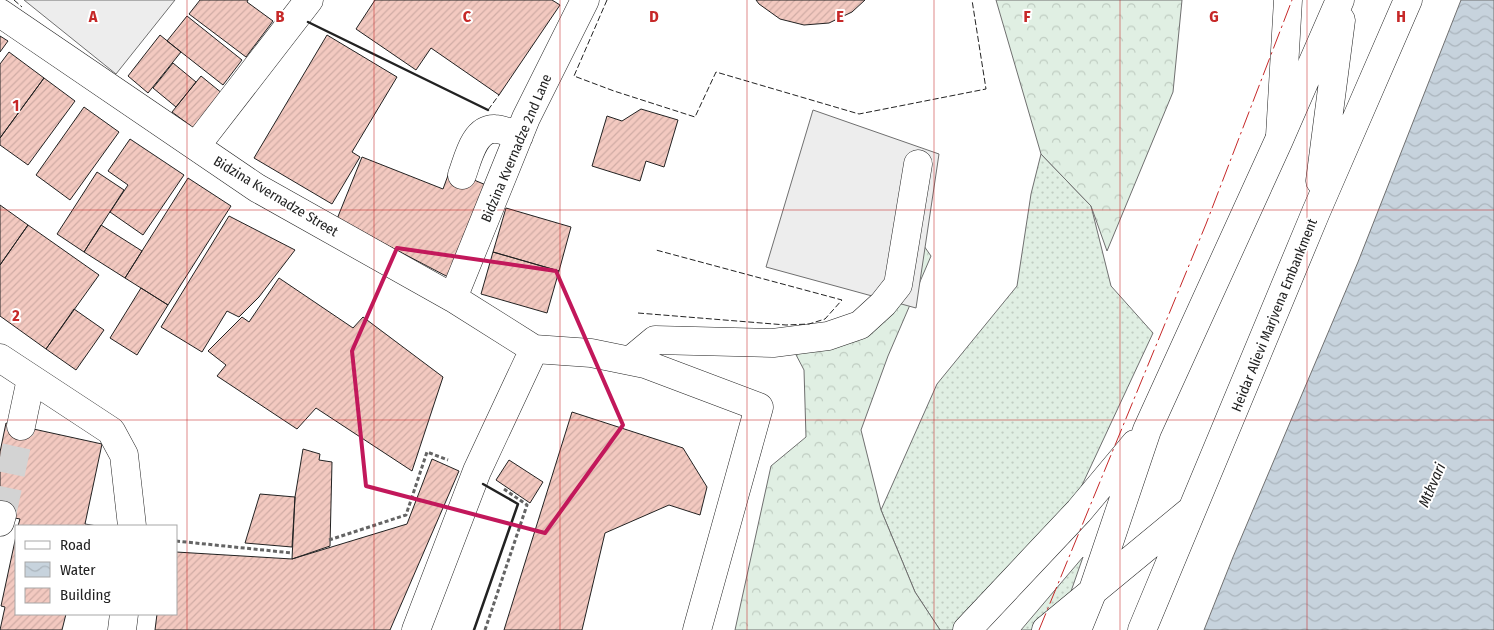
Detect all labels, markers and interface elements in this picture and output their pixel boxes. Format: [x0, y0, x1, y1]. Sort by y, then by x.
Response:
text: A [88, 7, 98, 26]
text: B [276, 7, 285, 26]
text: C [463, 7, 472, 26]
text: D [649, 7, 659, 26]
text: E [836, 7, 844, 26]
text: F [1023, 7, 1031, 26]
text: G [1209, 7, 1219, 26]
text: H [1396, 7, 1406, 26]
street label: Bidzina Kvernadze 2nd Lane [477, 71, 555, 225]
text: 1 [13, 96, 19, 115]
street label: Bidzina Kvernadze Street [210, 152, 341, 241]
street label: Heidar Alievi Marjvena Embankment [1228, 216, 1321, 414]
text: 2 [11, 306, 20, 325]
water label: Mtkvari [1415, 460, 1449, 510]
legend [15, 525, 178, 615]
text: Road [60, 536, 91, 554]
text: Water [60, 561, 96, 579]
text: Building [60, 586, 111, 604]

